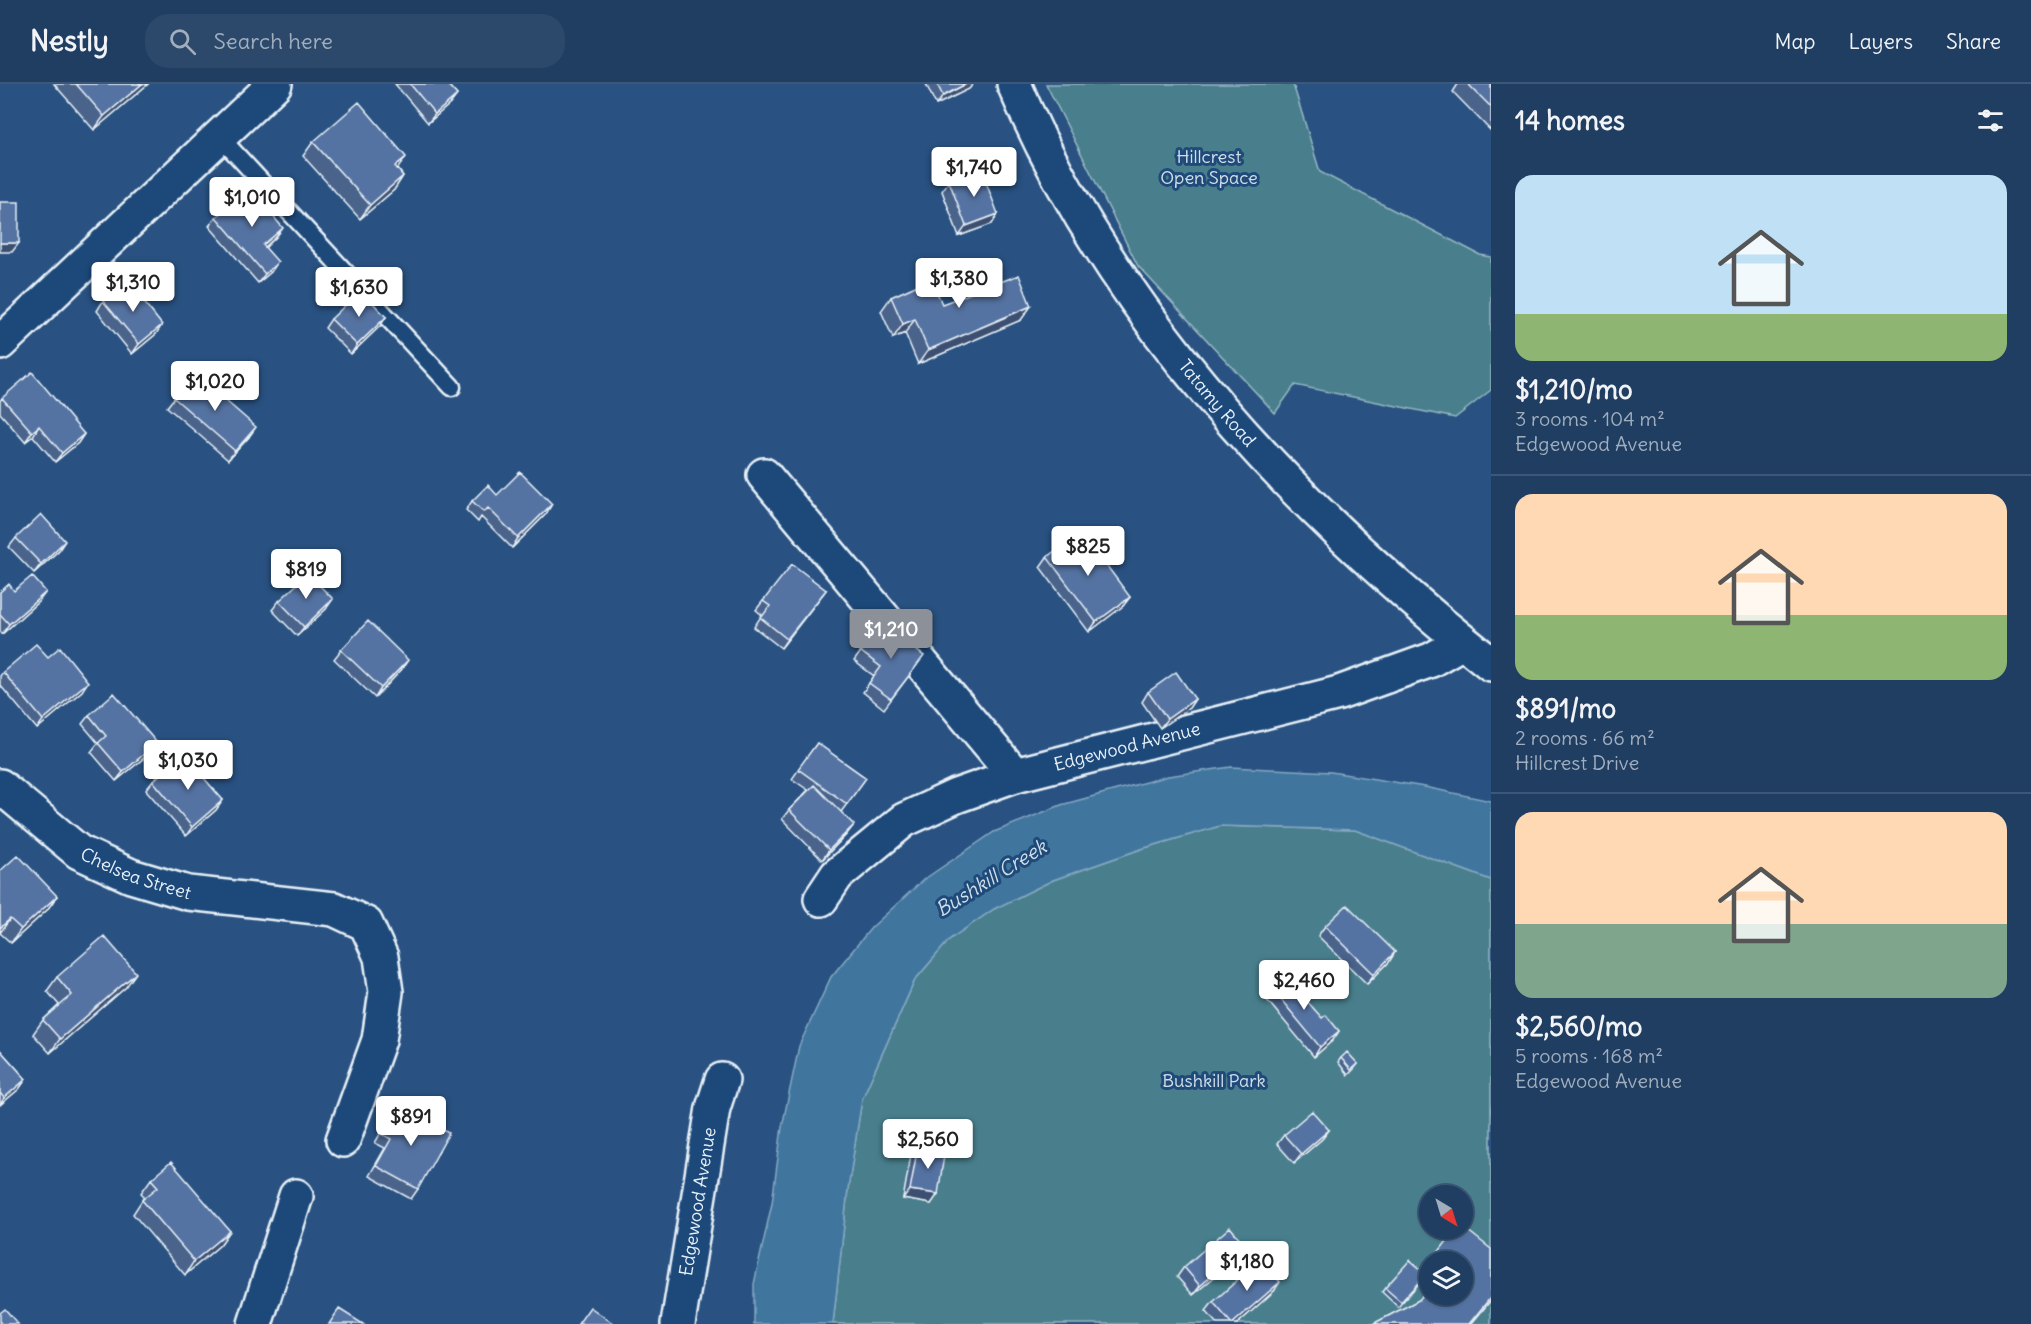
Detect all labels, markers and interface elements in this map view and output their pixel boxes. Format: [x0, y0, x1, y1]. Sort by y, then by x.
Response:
search box [145, 14, 565, 68]
text: Nestly [30, 23, 109, 59]
icon: search [166, 25, 199, 58]
text: Search here [214, 27, 333, 55]
text: Map [1775, 28, 1815, 55]
text: Layers [1848, 28, 1913, 55]
text: Share [1946, 28, 2001, 55]
text: 14 homes [1515, 104, 1625, 137]
icon: filters [1974, 104, 2007, 137]
park label: Hillcrest Open Space [1160, 145, 1258, 189]
pin: $1,740 [925, 147, 1023, 198]
text: $1,740 [946, 154, 1002, 179]
pin: $1,010 [203, 177, 301, 228]
text: $1,010 [223, 184, 281, 209]
icon: home [1707, 214, 1815, 322]
pin: $1,380 [910, 258, 1008, 309]
pin: $1,310 [84, 262, 182, 313]
text: $1,380 [930, 265, 988, 290]
pin: $1,630 [310, 267, 408, 318]
text: $1,310 [105, 269, 161, 294]
text: $1,630 [330, 274, 388, 299]
street label: Tatamy Road [1174, 355, 1261, 452]
pin: $1,020 [166, 361, 264, 412]
text: $1,020 [185, 368, 245, 393]
text: $1,210/mo [1515, 373, 1633, 406]
text: 3 rooms · 104 m² [1515, 406, 1665, 431]
text: Edgewood Avenue [1515, 431, 1682, 456]
pin: $825 [1052, 526, 1124, 577]
text: $825 [1065, 533, 1111, 558]
icon: home [1707, 533, 1815, 641]
pin: $819 [270, 549, 342, 600]
text: $819 [285, 556, 327, 581]
pin: $1,210 [842, 609, 940, 660]
text: $1,210 [864, 616, 918, 641]
text: $891/mo [1515, 692, 1616, 725]
street label: Edgewood Avenue [1051, 717, 1203, 776]
text: 2 rooms · 66 m² [1515, 725, 1655, 750]
pin: $1,030 [139, 740, 237, 791]
text: $1,030 [158, 747, 218, 772]
text: Hillcrest Drive [1515, 750, 1639, 775]
water label: Bushkill Creek [931, 833, 1052, 922]
street label: Chelsea Street [77, 842, 194, 904]
icon: home [1707, 851, 1815, 959]
pin: $2,460 [1255, 960, 1353, 1011]
text: $2,460 [1273, 967, 1335, 992]
text: $2,560/mo [1515, 1010, 1642, 1043]
text: 5 rooms · 168 m² [1515, 1043, 1663, 1068]
text: Edgewood Avenue [1515, 1068, 1682, 1093]
park label: Bushkill Park [1162, 1069, 1266, 1092]
pin: $891 [375, 1096, 447, 1147]
text: $891 [390, 1103, 432, 1128]
pin: $2,560 [879, 1119, 977, 1170]
street label: Edgewood Avenue [674, 1125, 721, 1278]
text: $2,560 [897, 1126, 959, 1151]
north arrow [1419, 1185, 1473, 1239]
map controls [1419, 1185, 1473, 1305]
pin: $1,180 [1198, 1241, 1296, 1292]
text: $1,180 [1220, 1248, 1274, 1273]
button: layers [1419, 1251, 1473, 1305]

